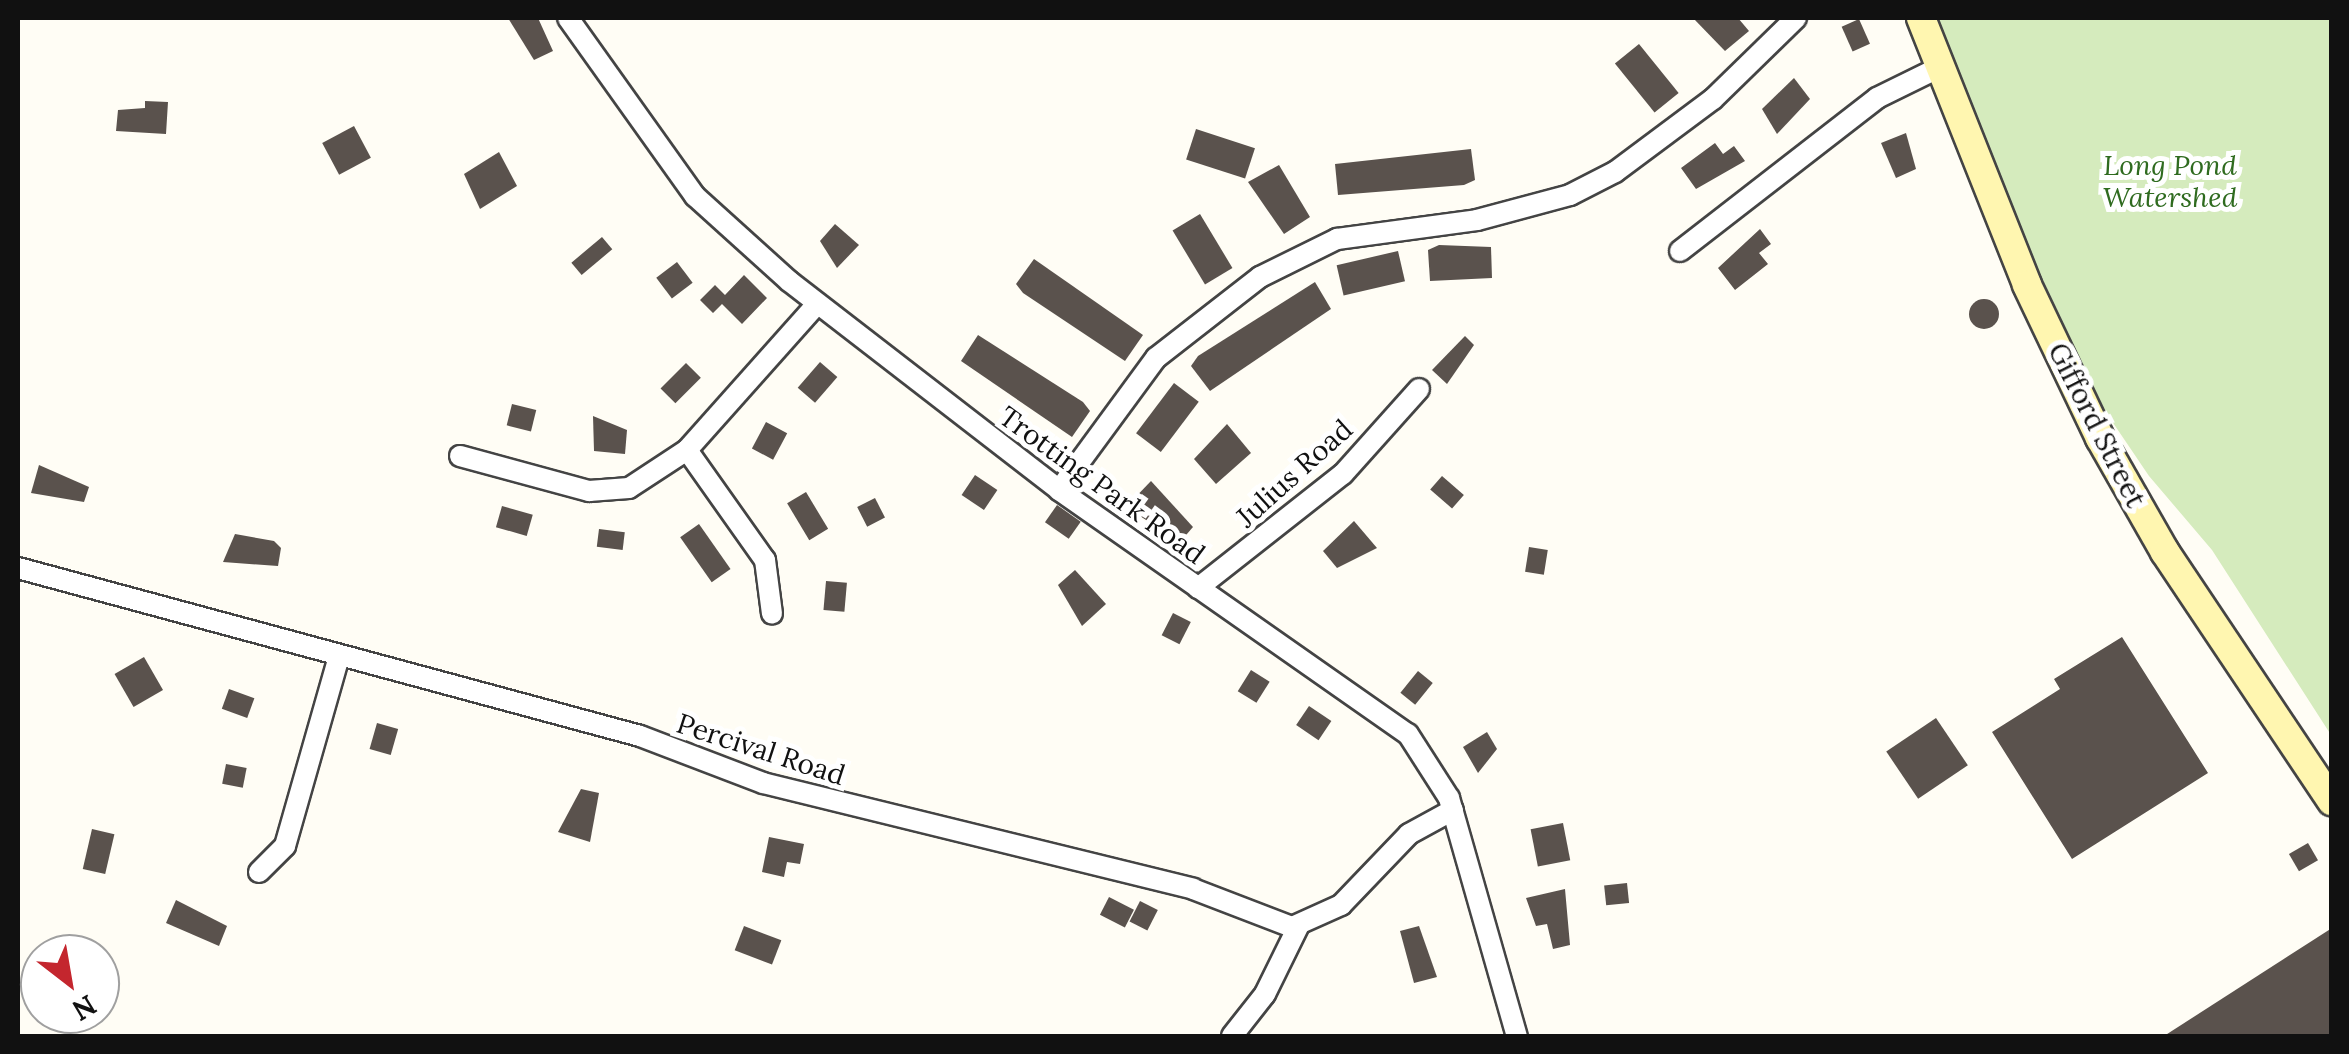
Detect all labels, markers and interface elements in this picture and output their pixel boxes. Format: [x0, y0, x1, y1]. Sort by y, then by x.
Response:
park label: Long Pond Watershed [2103, 148, 2237, 214]
street label: Gifford Street [2041, 337, 2153, 513]
street label: Trotting Park Road [993, 399, 1211, 571]
street label: Julius Road [1229, 412, 1359, 534]
street label: Percival Road [673, 706, 849, 792]
north arrow [20, 934, 120, 1034]
text: N [66, 987, 103, 1029]

